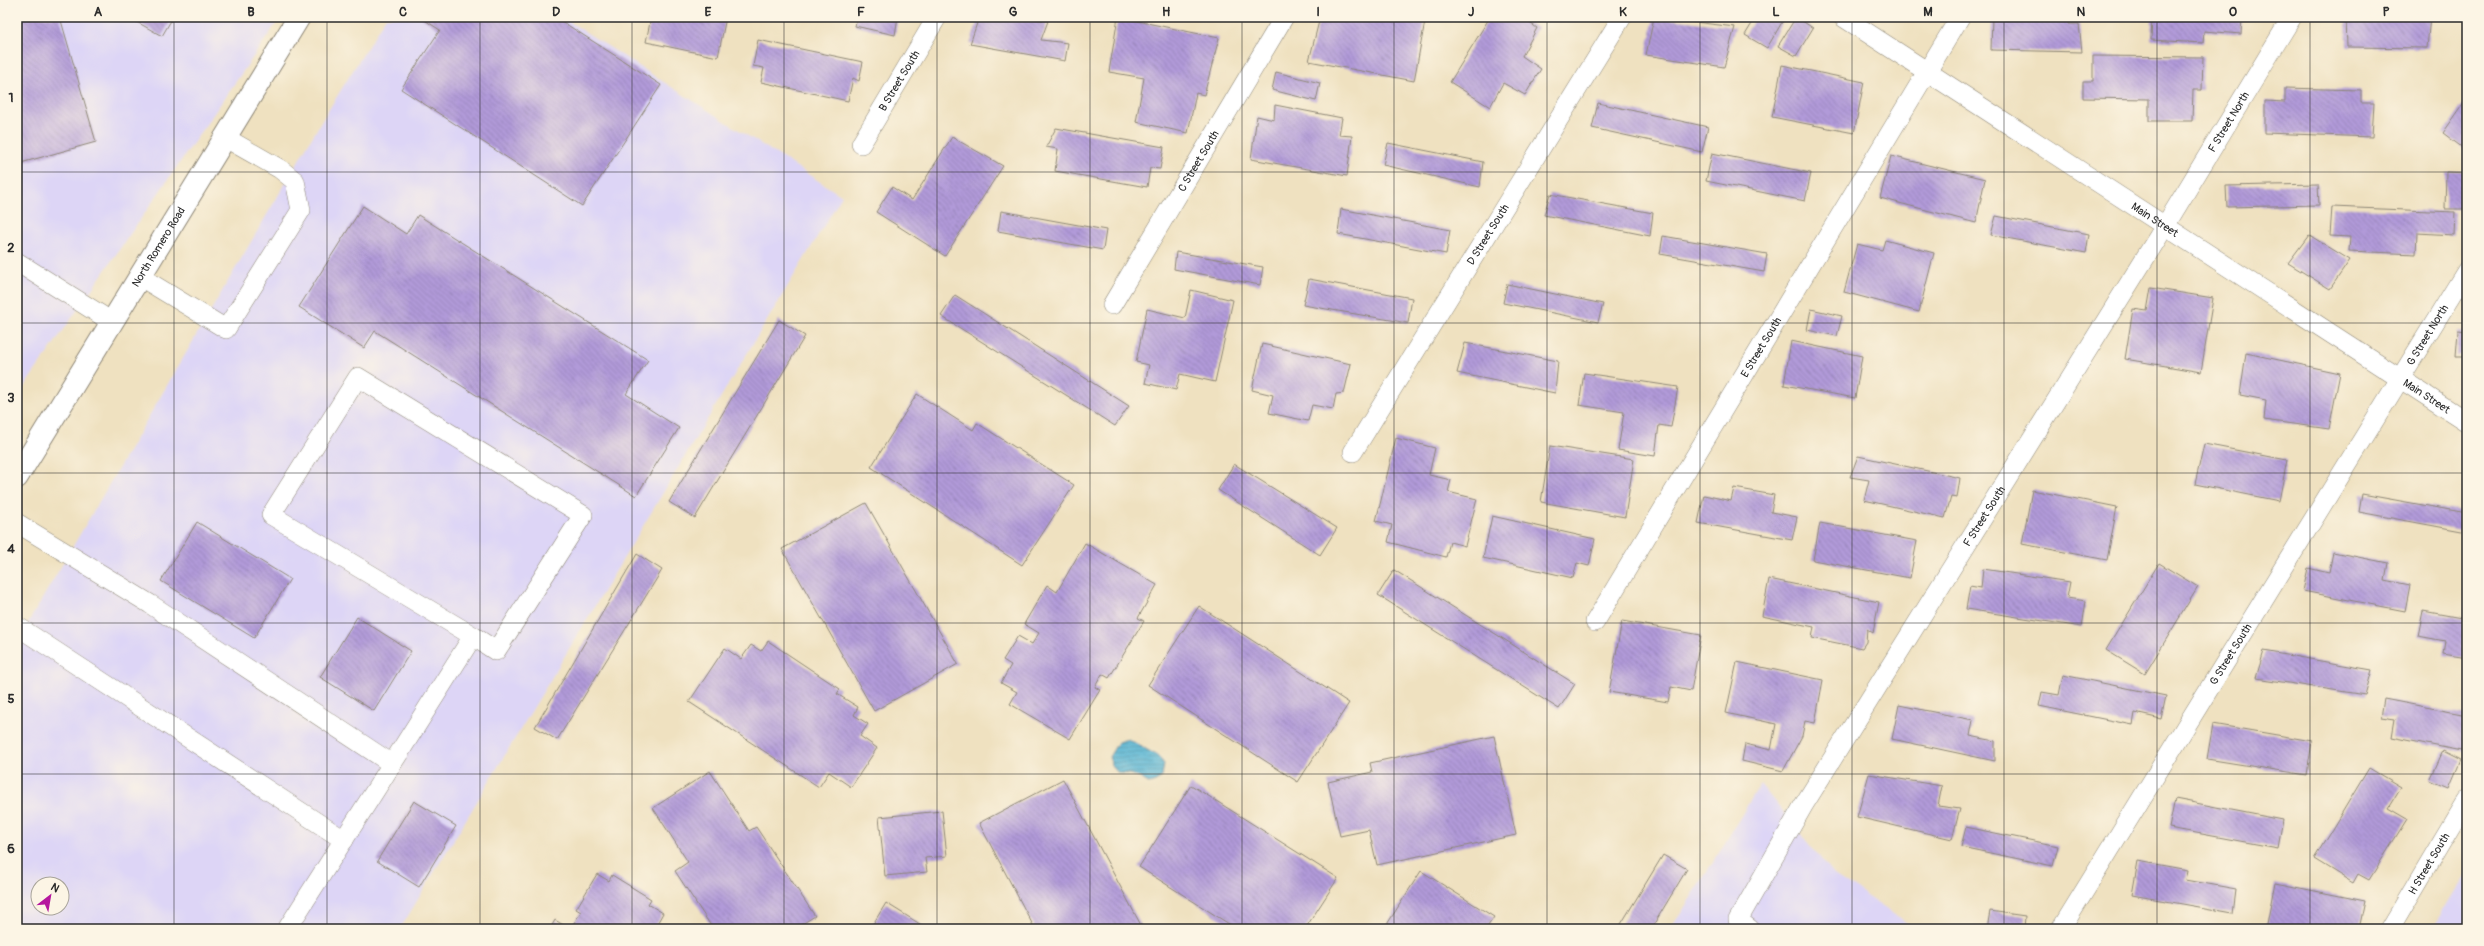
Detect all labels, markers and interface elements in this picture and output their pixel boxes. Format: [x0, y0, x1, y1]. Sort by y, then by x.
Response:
text: A [94, 4, 103, 20]
text: B [247, 4, 255, 20]
text: C [399, 4, 407, 20]
text: D [552, 4, 560, 20]
text: E [705, 4, 712, 20]
text: F [857, 4, 865, 20]
text: G [1009, 4, 1018, 20]
text: H [1162, 4, 1170, 20]
text: I [1316, 4, 1320, 20]
text: J [1468, 4, 1474, 20]
text: K [1619, 4, 1627, 20]
text: L [1772, 4, 1780, 20]
text: M [1923, 4, 1933, 20]
text: N [2077, 4, 2086, 20]
text: O [2229, 4, 2238, 20]
text: P [2382, 4, 2390, 20]
street label: B Street South [876, 48, 922, 113]
street label: F Street North [2205, 89, 2252, 154]
text: 1 [8, 90, 14, 106]
street label: C Street South [1175, 128, 1221, 194]
street label: Main Street [2129, 200, 2181, 240]
street label: D Street South [1464, 201, 1511, 267]
street label: North Romero Road [129, 204, 188, 289]
text: 2 [7, 240, 15, 256]
street label: G Street North [2404, 302, 2451, 367]
street label: E Street South [1738, 315, 1784, 380]
street label: Main Street [2401, 376, 2453, 416]
text: 3 [7, 390, 15, 406]
street label: F Street South [1960, 483, 2008, 549]
text: 4 [7, 541, 15, 557]
street label: G Street South [2207, 621, 2254, 687]
text: 5 [7, 691, 15, 707]
street label: H Street South [2406, 831, 2452, 897]
text: 6 [7, 841, 15, 857]
north arrow [30, 876, 70, 916]
text: N [48, 880, 62, 896]

